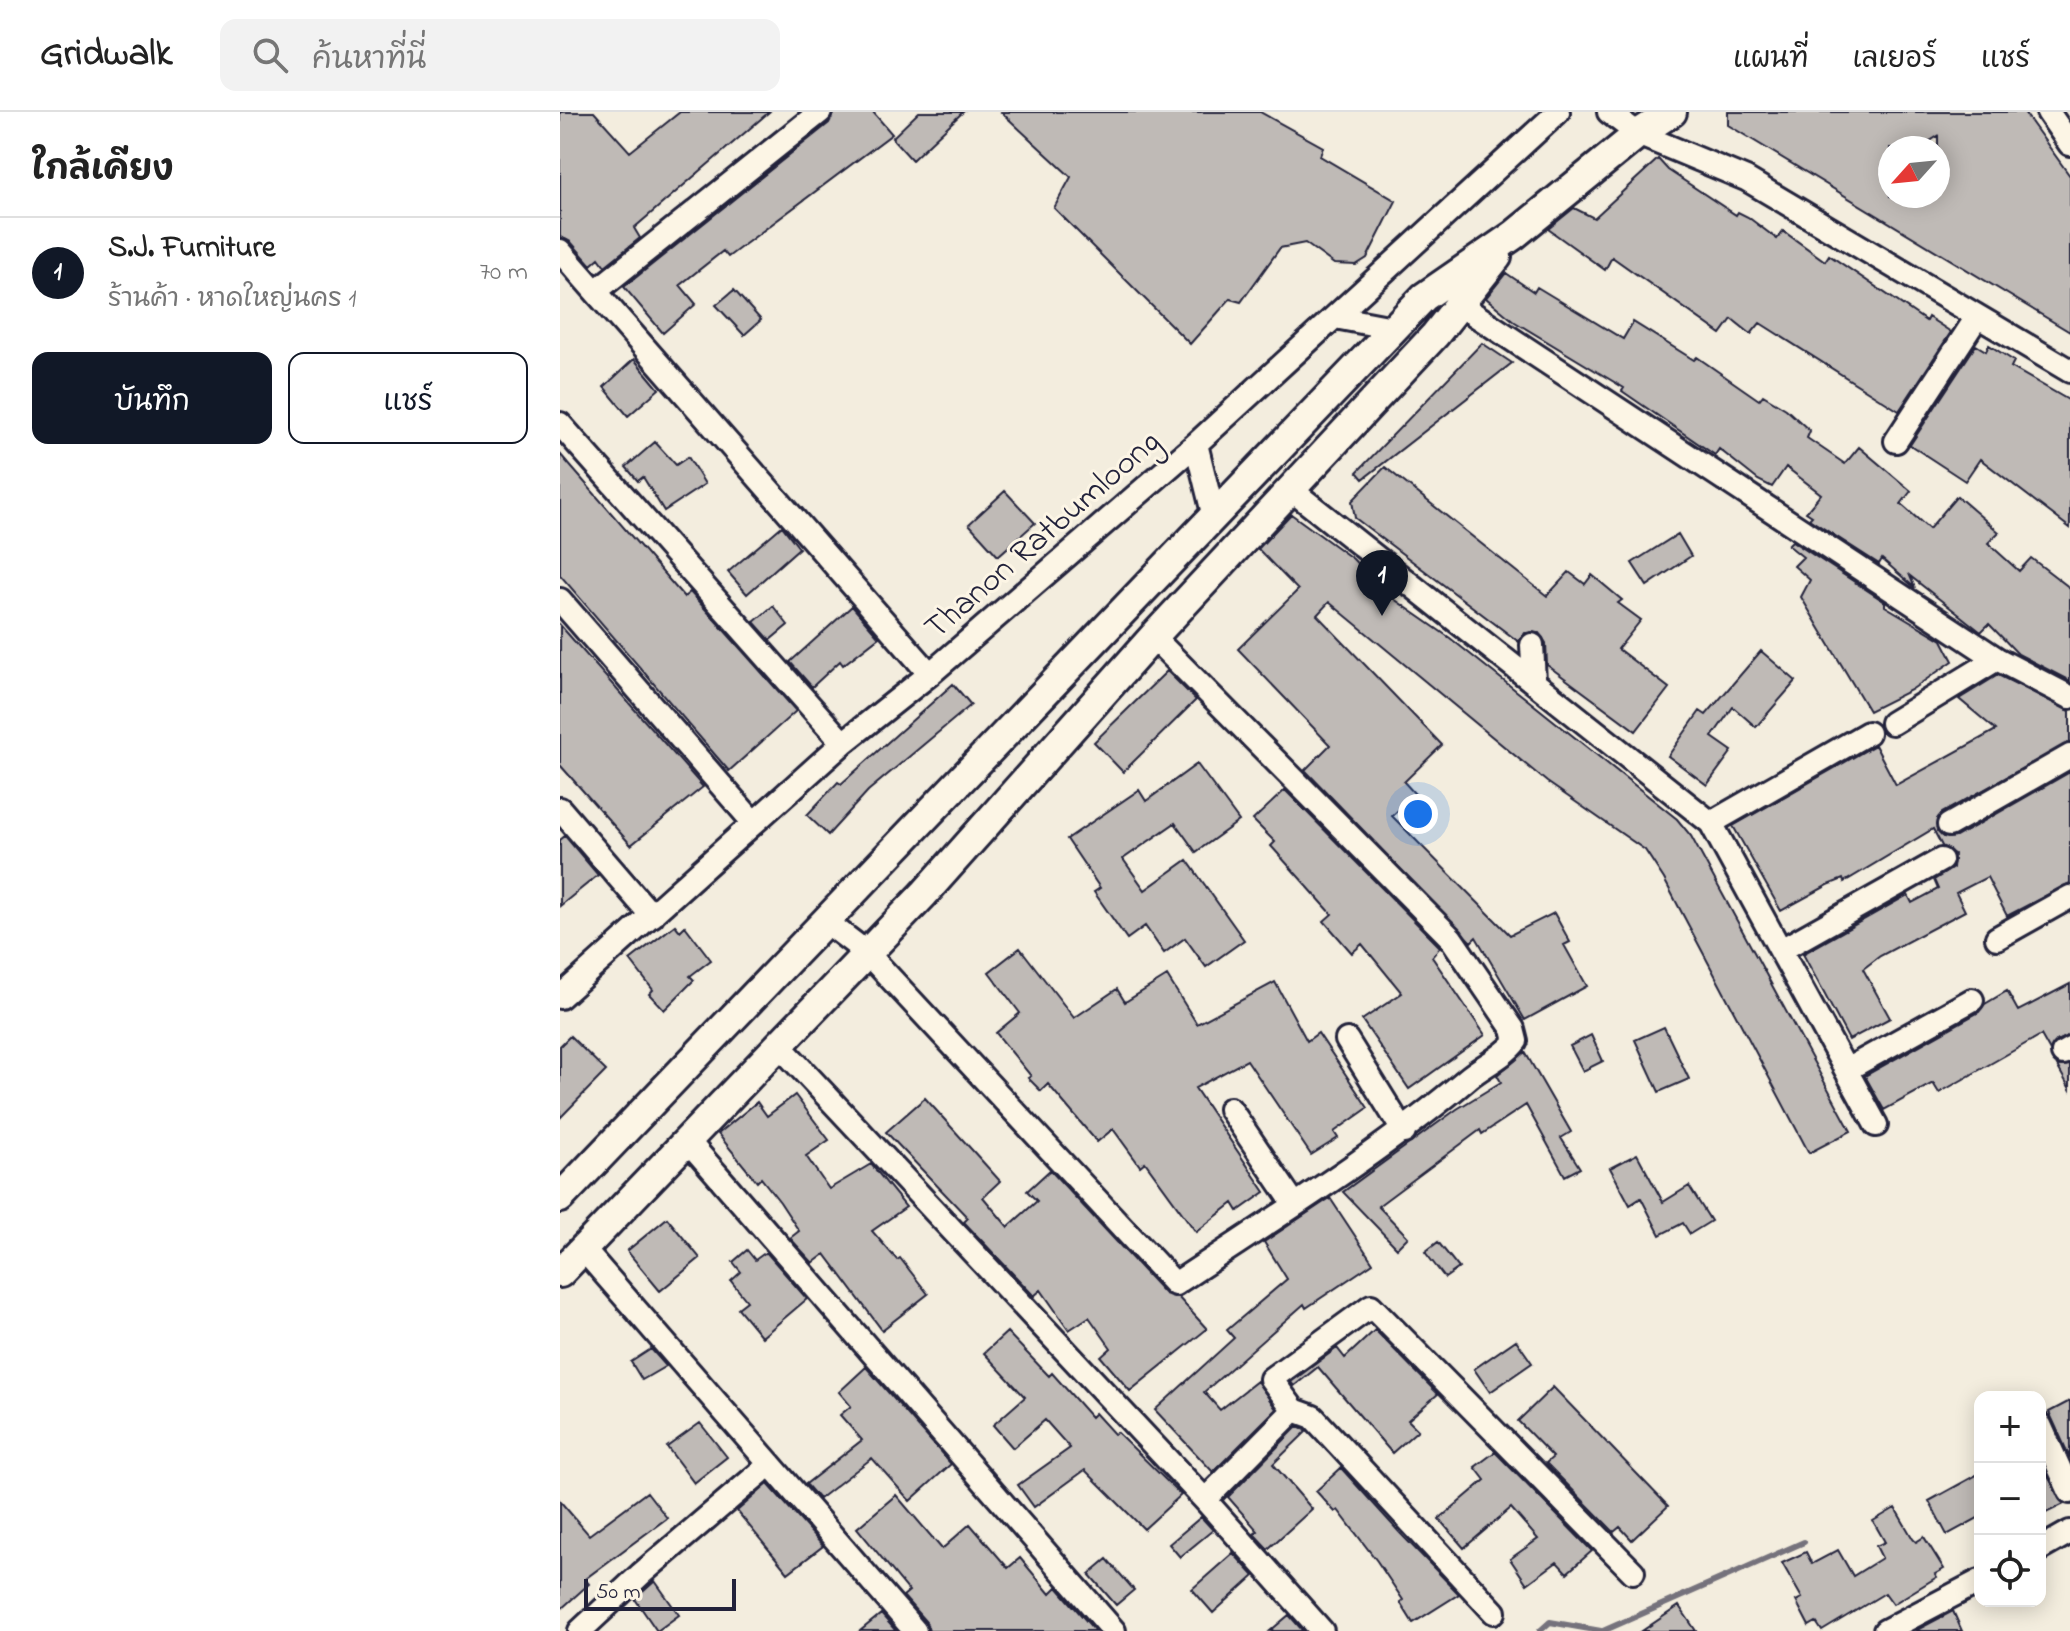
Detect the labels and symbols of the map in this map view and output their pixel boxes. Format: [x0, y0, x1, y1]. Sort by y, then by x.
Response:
north arrow [1878, 136, 1950, 208]
street label: Thanon Ratbumloong [914, 419, 1173, 653]
pin: 1 [1356, 550, 1408, 616]
your location [1398, 794, 1438, 834]
scale bar [584, 1575, 736, 1611]

